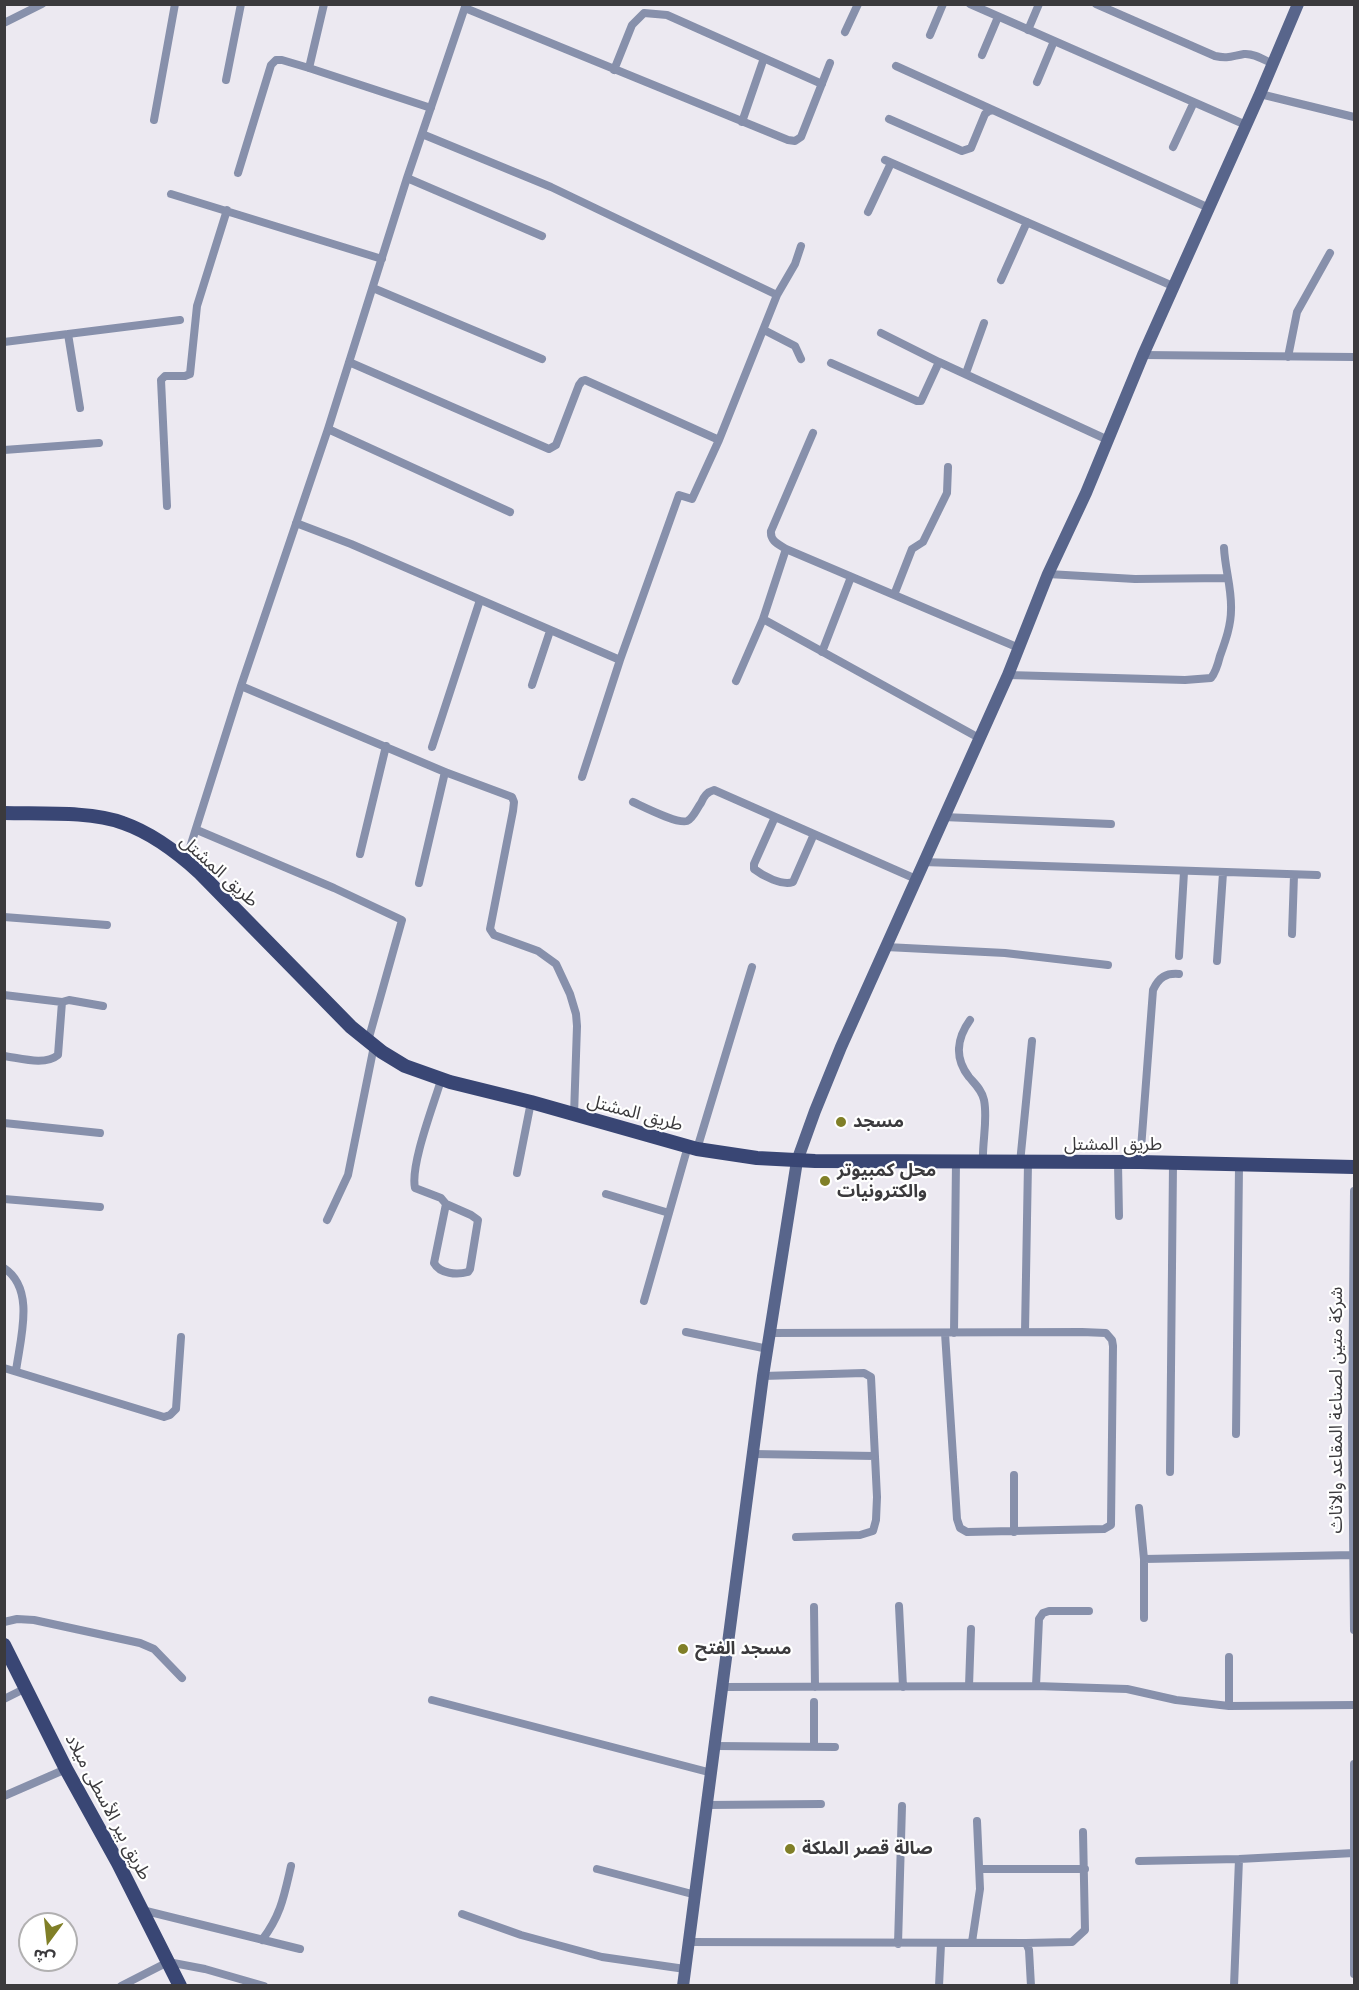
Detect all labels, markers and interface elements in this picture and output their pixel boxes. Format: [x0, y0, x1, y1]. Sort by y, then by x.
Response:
street label: طريق المشتل [175, 830, 263, 912]
street label: طريق المشتل [585, 1090, 685, 1136]
place label: مسجد [853, 1111, 904, 1133]
marker: مسجد [834, 1115, 848, 1129]
street label: طريق المشتل [1064, 1134, 1162, 1156]
place label: محل كمبيوتر والكترونيات [837, 1160, 936, 1202]
marker: محل كمبيوتر والكترونيات [818, 1174, 832, 1188]
street label: شركة متين لصناعة المقاعد والاثاث [1326, 1287, 1348, 1533]
place label: مسجد الفتح [695, 1638, 791, 1660]
marker: مسجد الفتح [676, 1642, 690, 1656]
street label: طريق بير الأسطى ميلاد [60, 1730, 156, 1884]
place label: صالة قصر الملكة [802, 1838, 933, 1860]
marker: صالة قصر الملكة [783, 1842, 797, 1856]
north arrow [18, 1912, 78, 1972]
text: ش [31, 1945, 57, 1970]

